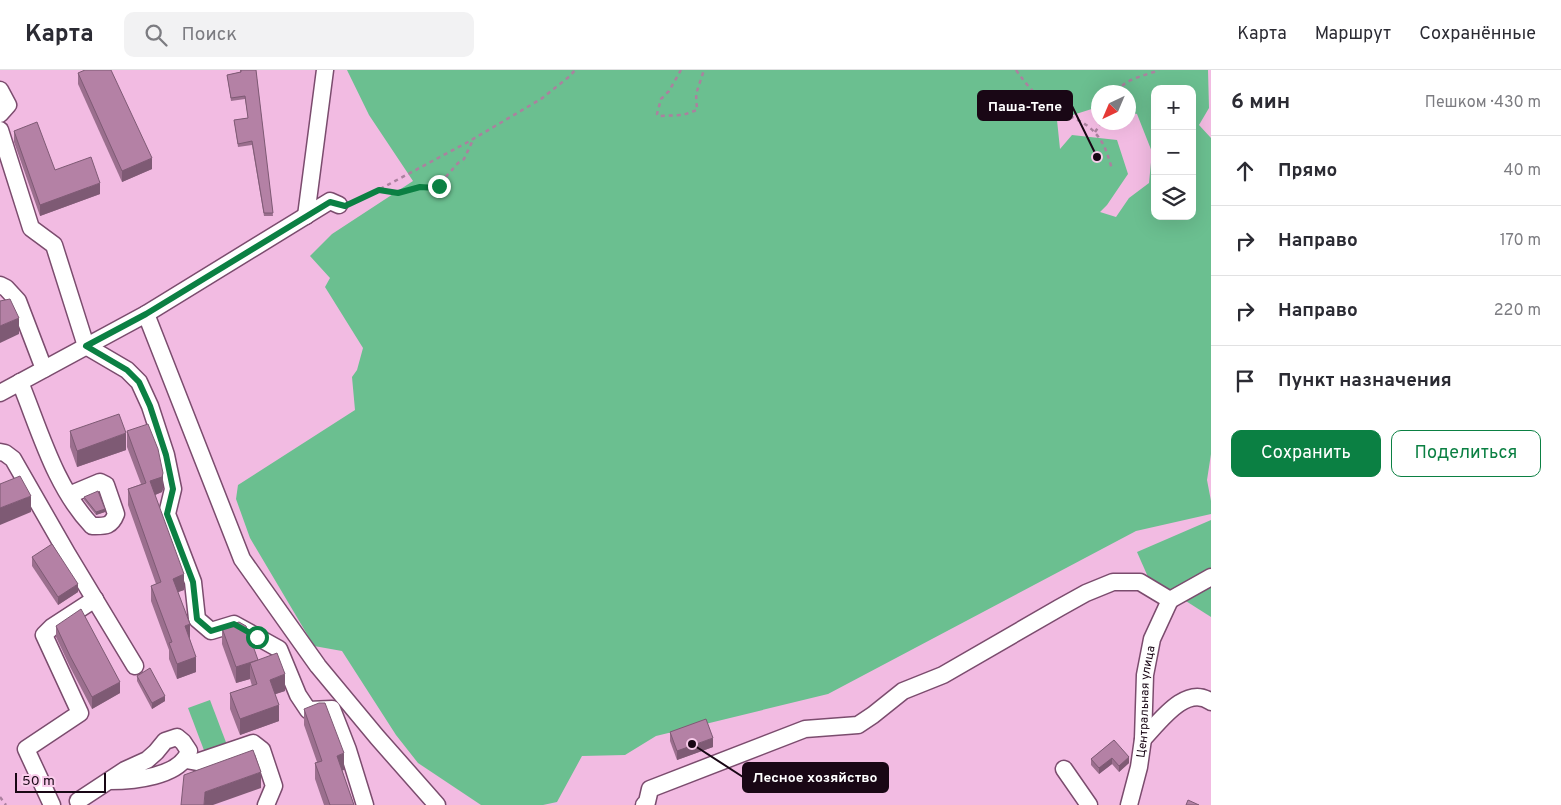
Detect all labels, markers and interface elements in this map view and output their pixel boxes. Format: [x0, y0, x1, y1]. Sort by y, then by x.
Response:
search box [124, 12, 474, 57]
text: Карта [25, 20, 94, 50]
icon: search [142, 21, 170, 49]
text: Поиск [182, 23, 237, 47]
text: Карта [1237, 23, 1287, 46]
text: Маршрут [1315, 23, 1391, 46]
text: Сохранённые [1419, 23, 1536, 46]
north arrow [1091, 85, 1136, 130]
map controls [1151, 85, 1196, 220]
button: + [1151, 85, 1196, 130]
text: 6 мин [1231, 89, 1290, 116]
callout: Паша-Тепе [978, 91, 1072, 120]
text: Пешком · 430 m [1425, 93, 1541, 113]
text: Паша-Тепе [988, 99, 1062, 116]
button: − [1151, 130, 1196, 175]
icon: ahead [1231, 157, 1259, 185]
text: Прямо [1278, 159, 1337, 183]
text: 40 m [1503, 161, 1541, 181]
route end [428, 175, 451, 198]
button: layers [1151, 175, 1196, 220]
icon: right [1231, 227, 1259, 255]
text: Направо [1278, 229, 1358, 253]
text: 170 m [1500, 231, 1541, 251]
icon: right [1231, 297, 1259, 325]
text: Направо [1278, 299, 1358, 323]
text: 220 m [1494, 301, 1541, 321]
icon: arrive [1231, 367, 1259, 395]
text: Пункт назначения [1278, 369, 1452, 393]
button: Сохранить [1231, 430, 1381, 477]
button: Поделиться [1391, 430, 1541, 477]
route start [246, 626, 269, 649]
street label: Центральная улица [1133, 644, 1160, 759]
callout: Лесное хозяйство [743, 763, 888, 792]
scale bar [15, 770, 106, 793]
text: Лесное хозяйство [752, 770, 878, 787]
text: 50 m [22, 773, 55, 790]

